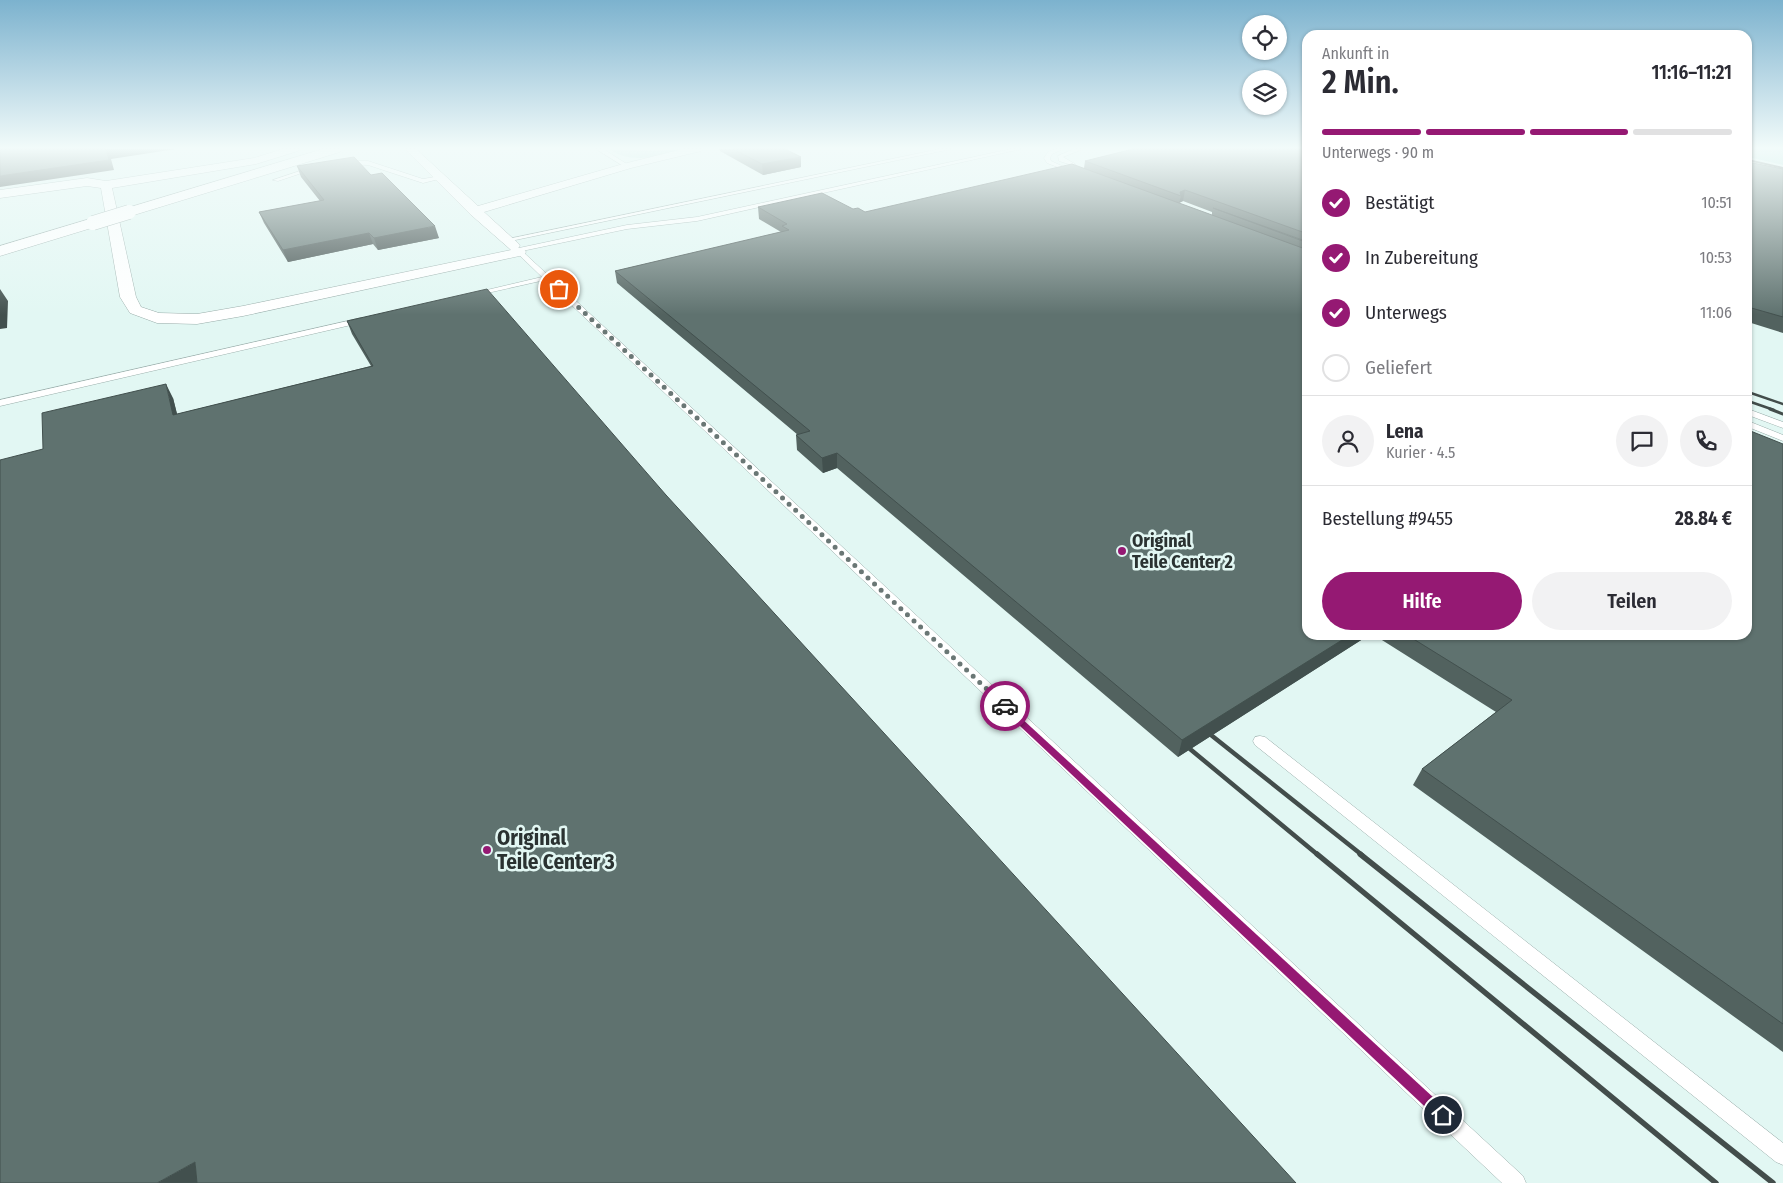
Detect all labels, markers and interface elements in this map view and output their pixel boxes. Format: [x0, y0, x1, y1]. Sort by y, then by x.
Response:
map controls [1242, 15, 1287, 115]
button: locate [1242, 15, 1287, 60]
text: Ankunft in [1322, 44, 1389, 63]
text: 11:16–11:21 [1651, 61, 1732, 84]
text: 2 Min. [1322, 63, 1399, 101]
button: layers [1242, 70, 1287, 115]
text: Unterwegs · 90 m [1322, 143, 1434, 162]
icon: check [1322, 189, 1350, 217]
text: Bestätigt [1365, 191, 1434, 214]
text: 10:51 [1701, 193, 1732, 212]
icon: check [1322, 244, 1350, 272]
text: In Zubereitung [1365, 246, 1478, 269]
text: 10:53 [1700, 248, 1732, 267]
pin [538, 268, 580, 310]
icon: bag [545, 275, 573, 303]
icon: check [1322, 299, 1350, 327]
text: Unterwegs [1365, 301, 1447, 324]
text: 11:06 [1700, 303, 1732, 322]
text: Geliefert [1365, 356, 1432, 379]
button: person [1322, 415, 1374, 467]
button: chat [1616, 415, 1668, 467]
button: phone [1680, 415, 1732, 467]
text: Lena [1386, 420, 1424, 443]
text: Kurier · 4.5 [1386, 443, 1455, 462]
text: Bestellung #9455 [1322, 507, 1453, 530]
text: 28.84 € [1675, 507, 1732, 530]
place label: Original Teile Center 2 [1132, 530, 1233, 573]
marker: Original Teile Center 2 [1116, 545, 1128, 557]
button: Hilfe [1322, 572, 1522, 630]
button: Teilen [1532, 572, 1732, 630]
courier [980, 681, 1030, 731]
icon: car [991, 692, 1019, 720]
place label: Original Teile Center 3 [497, 825, 615, 875]
marker: Original Teile Center 3 [481, 844, 493, 856]
pin [1422, 1094, 1464, 1136]
icon: home [1429, 1101, 1457, 1129]

